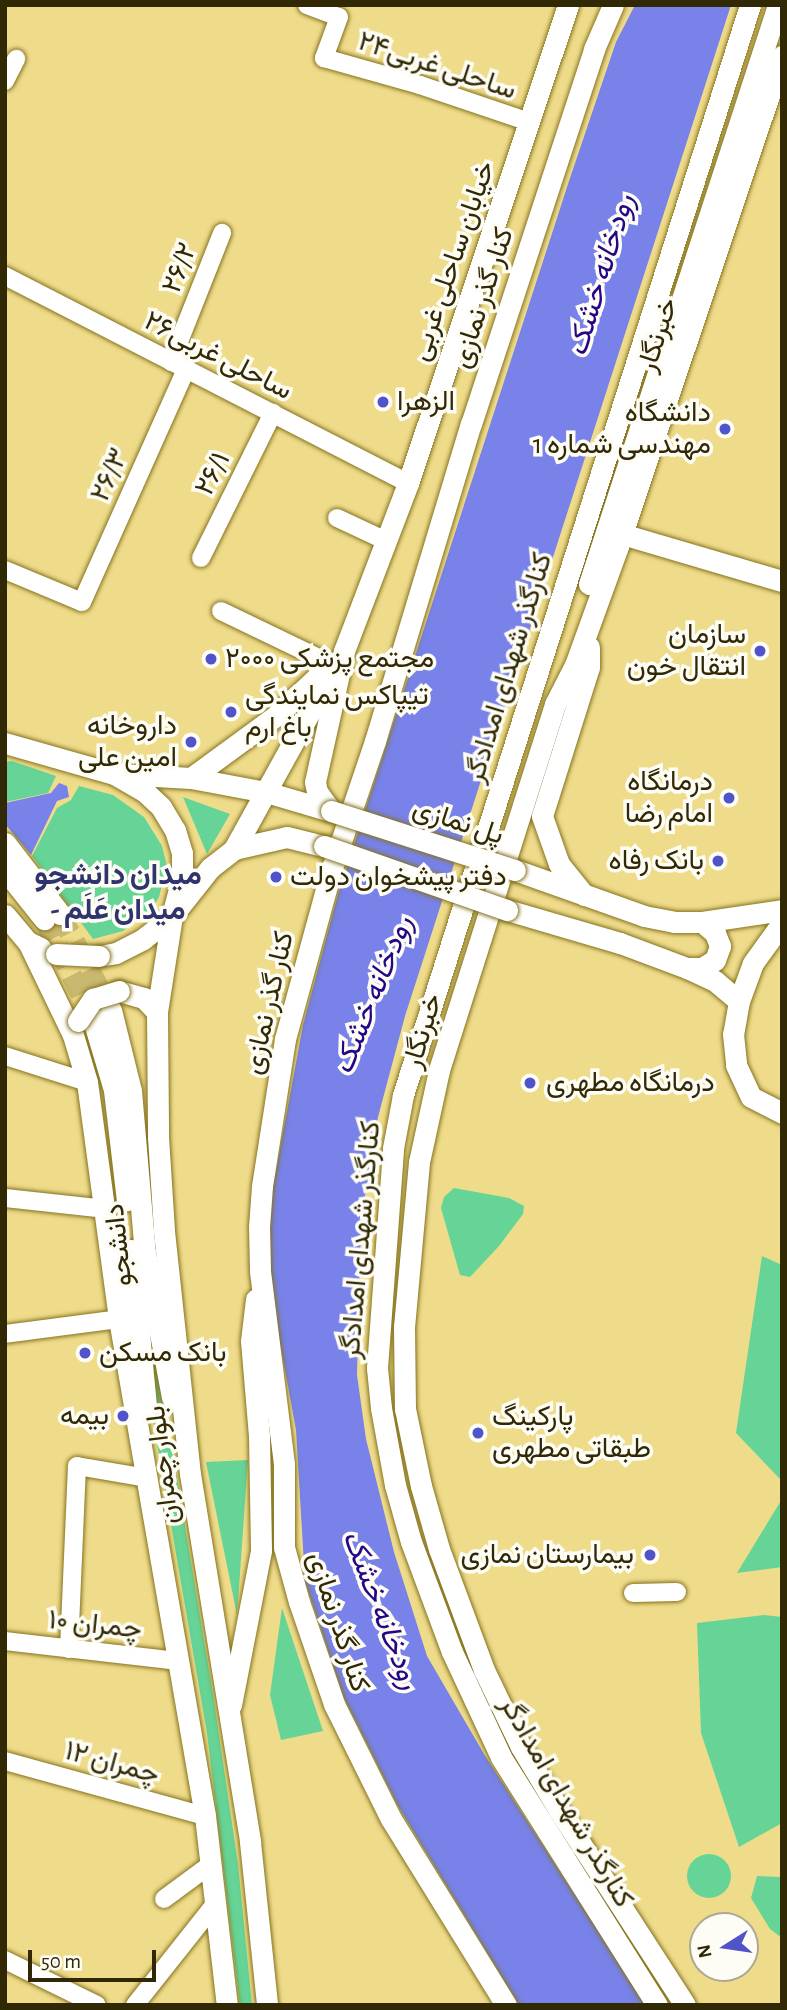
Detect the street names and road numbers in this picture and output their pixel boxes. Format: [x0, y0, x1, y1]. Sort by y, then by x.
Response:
street label: ساحلی غربی۲۴ [354, 25, 520, 107]
street label: خیابان ساحلی غربی [403, 157, 503, 365]
street label: کنار گذر نمازی [445, 224, 521, 372]
street label: ۲۶/۲ [155, 238, 205, 298]
street label: خبرنگار [630, 293, 686, 377]
street label: ساحلی غربی۲۶ [138, 304, 298, 408]
street label: ۲۶/۳ [84, 443, 136, 507]
street label: ۲۶/۱ [188, 447, 238, 501]
street label: کنارگذر شهدای امدادگر [458, 549, 560, 787]
street label: پل نمازی [408, 792, 508, 852]
street label: کنار گذر نمازی [236, 928, 302, 1078]
street label: خبرنگار [396, 989, 450, 1073]
street label: کنارگذر شهدای امدادگر [334, 1120, 388, 1360]
street label: دانشجو [98, 1202, 140, 1288]
street label: بلوار چمران [139, 1404, 187, 1526]
street label: کنار گذر نمازی [300, 1548, 376, 1696]
street label: ۱۰ چمران [47, 1603, 143, 1647]
street label: کنارگذر شهدای امدادگر [492, 1690, 640, 1914]
street label: ۱۲ چمران [61, 1734, 163, 1792]

